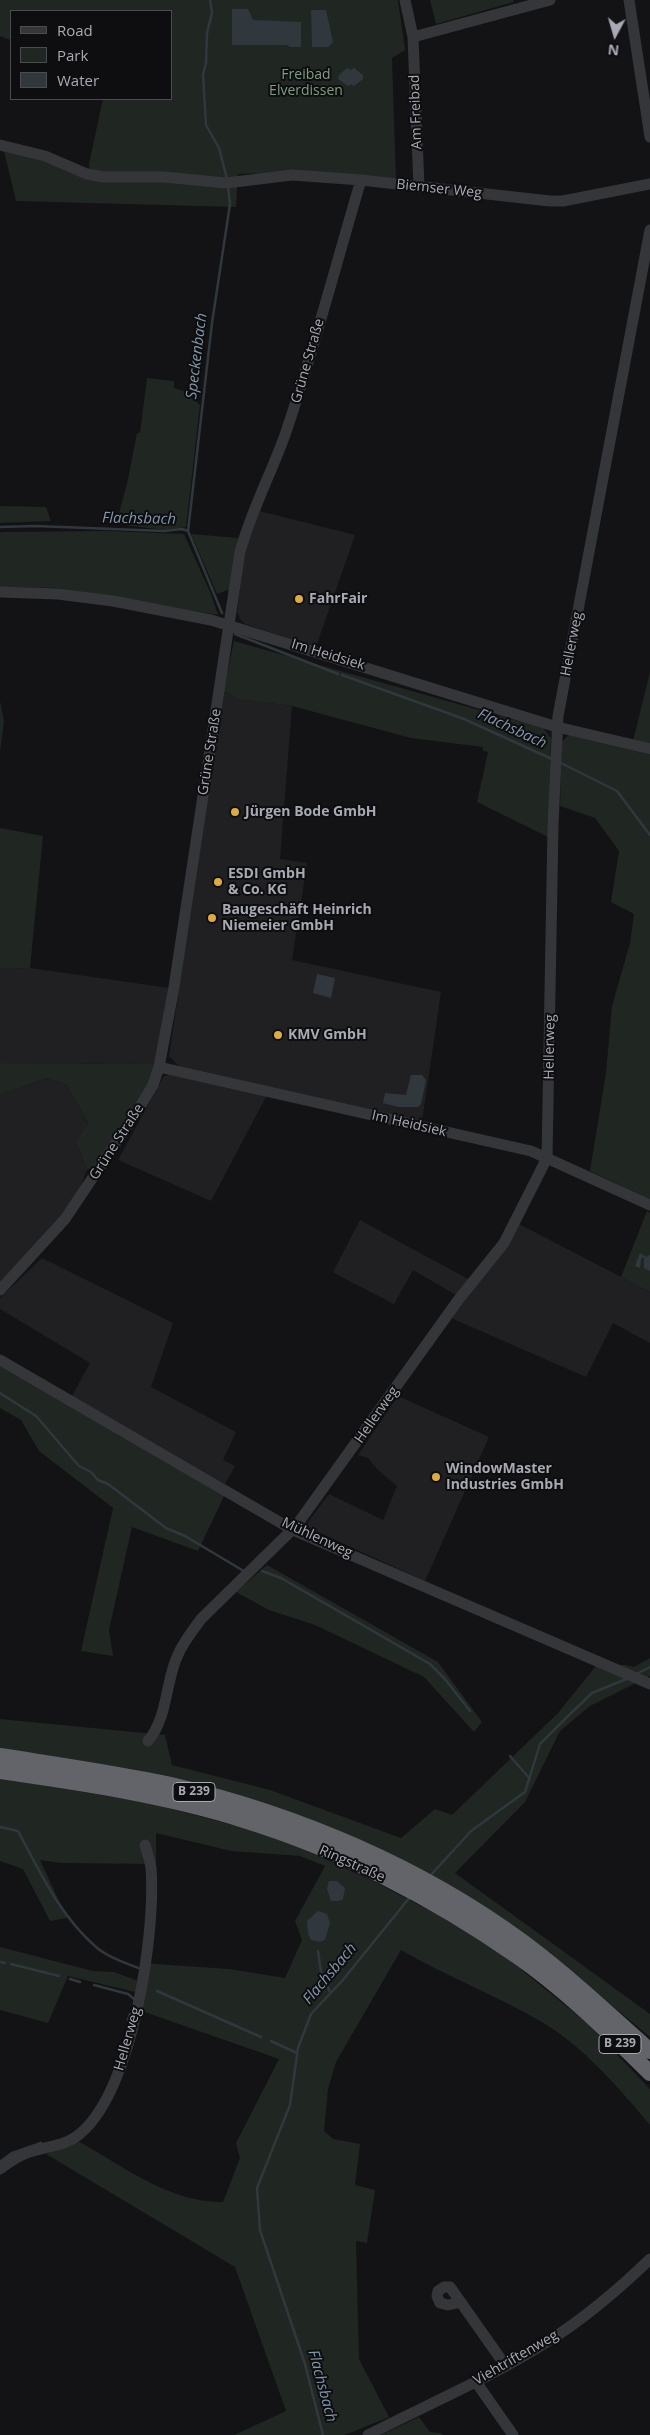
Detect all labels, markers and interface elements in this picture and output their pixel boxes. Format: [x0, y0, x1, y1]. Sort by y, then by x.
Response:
legend [10, 10, 172, 100]
north arrow [590, 10, 640, 60]
text: Road [57, 20, 93, 40]
text: N [607, 40, 620, 60]
text: Park [57, 45, 88, 65]
park label: Freibad Elverdissen [269, 67, 343, 100]
text: Water [57, 70, 99, 90]
street label: Am Freibad [406, 74, 426, 150]
street label: Biemser Weg [396, 176, 482, 202]
water label: Speckenbach [183, 312, 211, 400]
street label: Grüne Straße [288, 317, 328, 405]
water label: Flachsbach [102, 509, 176, 529]
place label: FahrFair [309, 591, 367, 607]
marker: FahrFair [293, 593, 305, 605]
street label: Hellerweg [558, 610, 586, 678]
street label: Im Heidsiek [289, 636, 367, 674]
water label: Flachsbach [475, 705, 549, 753]
street label: Grüne Straße [195, 708, 225, 796]
place label: Jürgen Bode GmbH [245, 804, 377, 820]
marker: Jürgen Bode GmbH [229, 806, 241, 818]
place label: ESDI GmbH & Co. KG [228, 866, 306, 899]
marker: ESDI GmbH & Co. KG [212, 876, 224, 888]
place label: Baugeschäft Heinrich Niemeier GmbH [222, 902, 372, 934]
marker: Baugeschäft Heinrich Niemeier GmbH [206, 912, 218, 924]
street label: Hellerweg [541, 1014, 559, 1080]
place label: KMV GmbH [288, 1027, 367, 1043]
marker: KMV GmbH [272, 1029, 284, 1041]
street label: Grüne Straße [86, 1101, 148, 1183]
street label: Im Heidsiek [370, 1107, 448, 1141]
street label: Hellerweg [351, 1383, 403, 1447]
place label: WindowMaster Industries GmbH [446, 1461, 564, 1494]
marker: WindowMaster Industries GmbH [430, 1471, 442, 1483]
street label: Mühlenweg [279, 1514, 355, 1562]
road number: B 239 [173, 1782, 215, 1801]
street label: Ringstraße [317, 1842, 387, 1886]
water label: Flachsbach [299, 1940, 361, 2008]
street label: Hellerweg [111, 2005, 145, 2073]
road number: B 239 [599, 2035, 641, 2054]
street label: Viehtriftenweg [471, 2327, 561, 2389]
water label: Flachsbach [304, 2348, 340, 2424]

